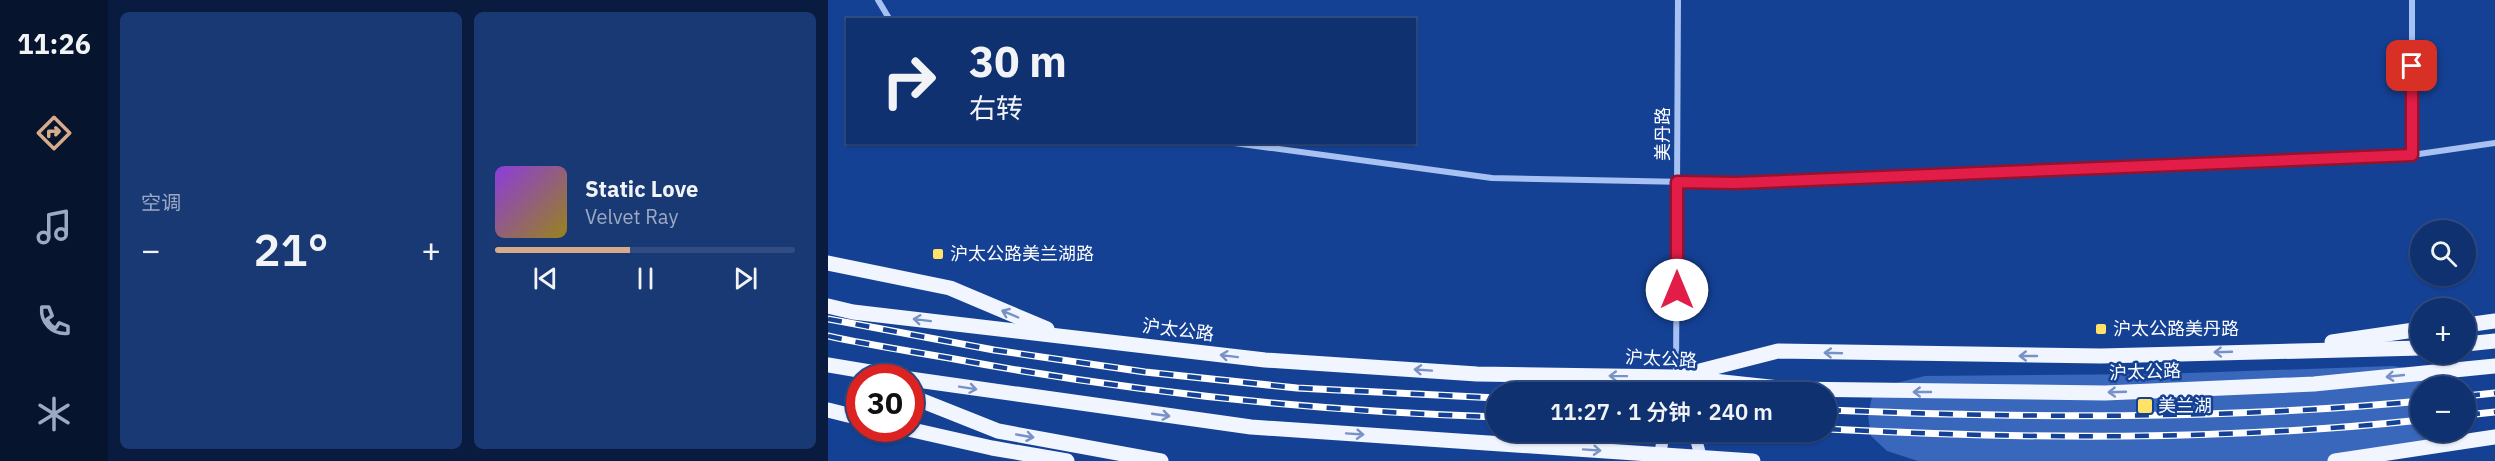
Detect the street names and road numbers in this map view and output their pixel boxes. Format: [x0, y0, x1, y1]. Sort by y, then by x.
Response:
street label: 美丹路 [1651, 107, 1674, 161]
street label: 沪太公路 [1141, 314, 1215, 345]
street label: 沪太公路 [1624, 345, 1698, 372]
street label: 沪太公路 [2109, 359, 2181, 384]

